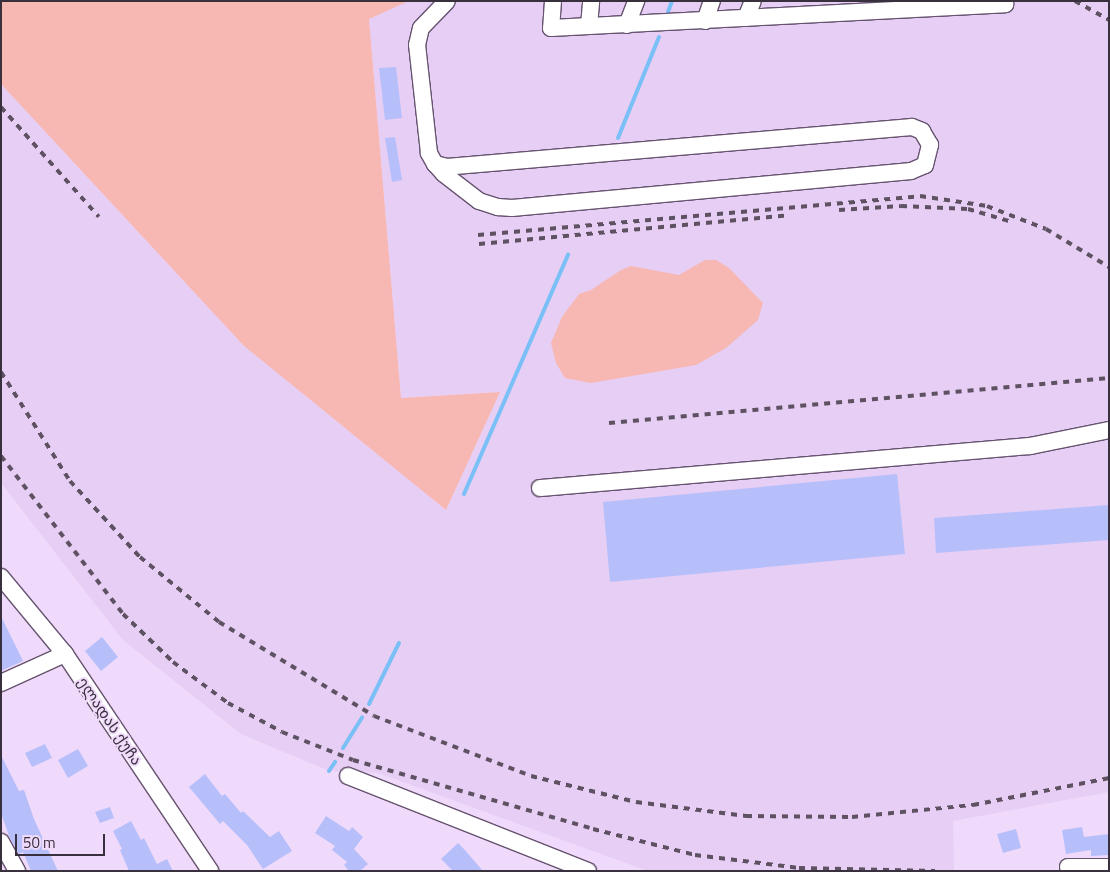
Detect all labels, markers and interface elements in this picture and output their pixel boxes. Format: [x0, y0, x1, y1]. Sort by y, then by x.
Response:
street label: ელადას ქუჩა [74, 674, 146, 768]
scale bar [18, 824, 108, 856]
text: 50 m [23, 831, 56, 854]

